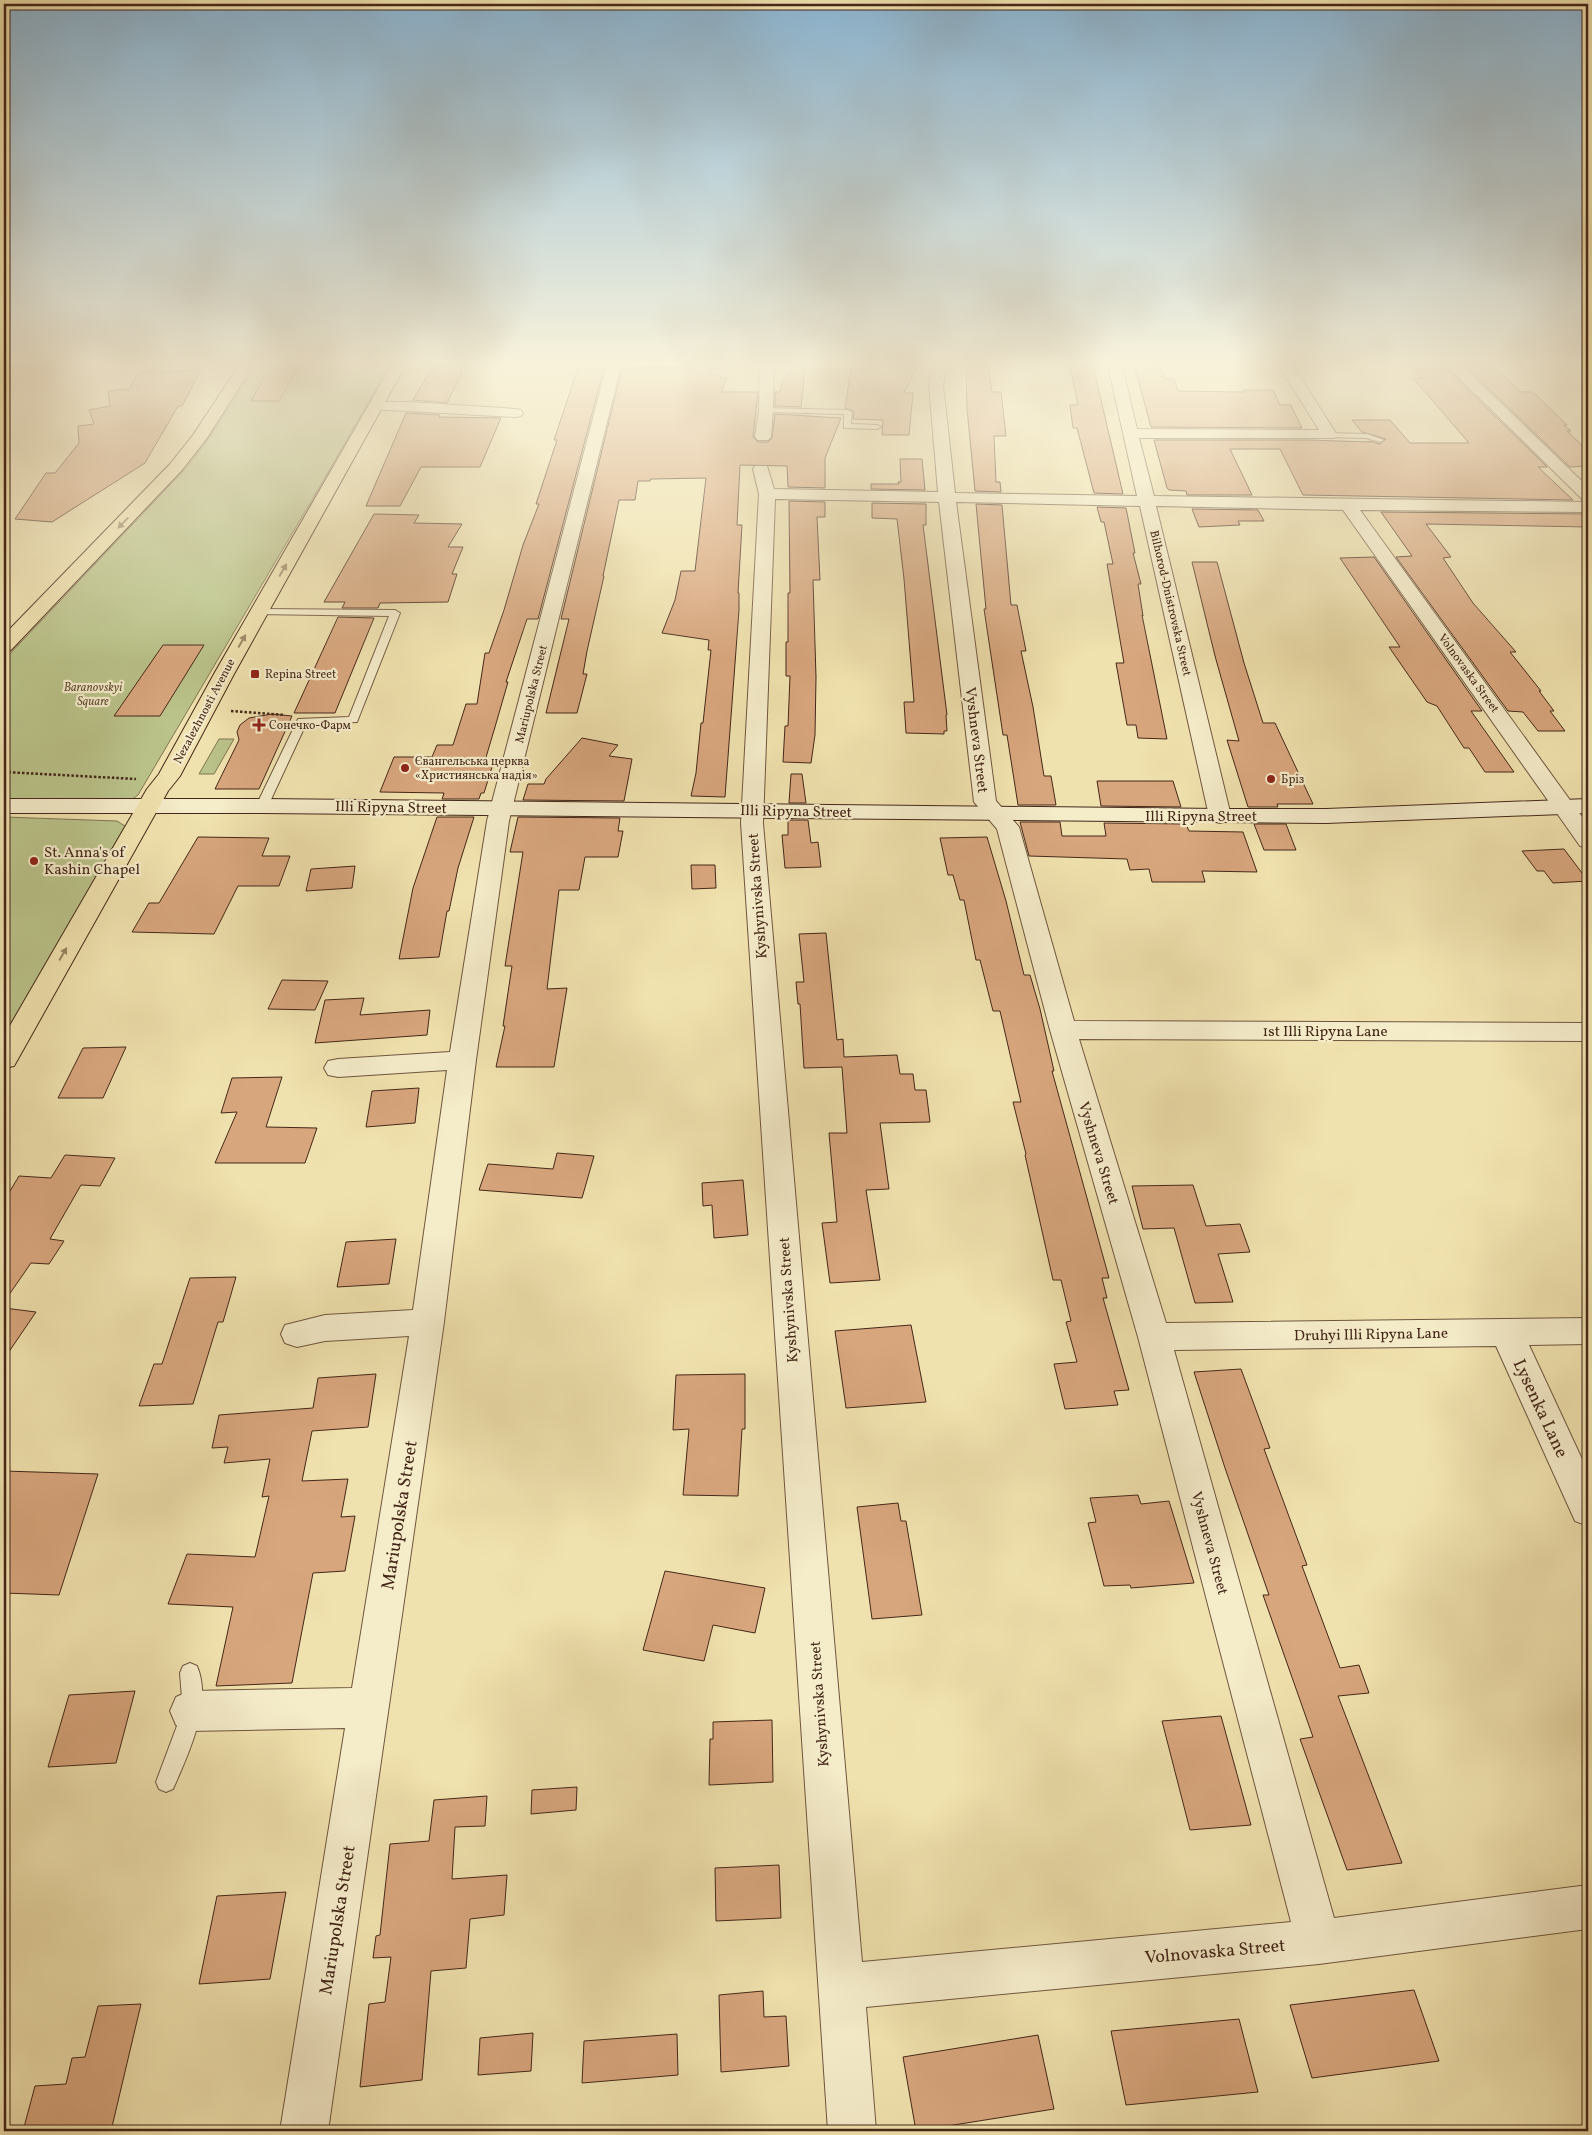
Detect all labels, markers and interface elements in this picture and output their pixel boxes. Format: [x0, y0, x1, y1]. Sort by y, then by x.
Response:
one-way arrow [117, 516, 129, 528]
street label: Bilhorod-Dnistrovska Street [1145, 529, 1195, 678]
one-way arrow [278, 563, 287, 576]
street label: Volnovaska Street [1434, 631, 1502, 716]
one-way arrow [238, 634, 246, 649]
street label: Mariupolska Street [512, 643, 552, 745]
street label: Nezalezhnosti Avenue [170, 656, 240, 767]
place label: Repina Street [265, 667, 336, 683]
marker: Repina Street [249, 668, 261, 680]
park label: Baranovskyi Square [64, 680, 123, 710]
street label: Vyshneva Street [959, 686, 992, 794]
place label: Сонечко-Фарм [269, 718, 351, 734]
marker: Сонечко-Фарм [253, 719, 265, 731]
place label: Євангельська церква «Християнська надія» [415, 754, 538, 784]
marker: Євангельська церква «Християнська надія» [399, 762, 411, 774]
place label: Бріз [1281, 772, 1304, 788]
marker: Бріз [1265, 773, 1277, 785]
street label: Illi Ripyna Street [335, 797, 447, 820]
street label: Illi Ripyna Street [740, 801, 852, 824]
street label: Illi Ripyna Street [1145, 807, 1257, 828]
street label: Kyshynivska Street [744, 832, 773, 959]
place label: St. Anna's of Kashin Chapel [44, 843, 140, 881]
marker: St. Anna's of Kashin Chapel [28, 855, 40, 867]
one-way arrow [59, 948, 68, 961]
street label: 1st Illi Ripyna Lane [1263, 1022, 1388, 1043]
street label: Vyshneva Street [1072, 1100, 1123, 1207]
street label: Kyshynivska Street [775, 1236, 804, 1363]
street label: Druhyi Illi Ripyna Lane [1294, 1324, 1448, 1347]
street label: Lysenka Lane [1506, 1355, 1573, 1462]
street label: Mariupolska Street [376, 1439, 425, 1592]
street label: Vyshneva Street [1185, 1489, 1232, 1597]
street label: Kyshynivska Street [806, 1640, 835, 1767]
street label: Mariupolska Street [314, 1844, 363, 1997]
street label: Volnovaska Street [1144, 1934, 1287, 1971]

